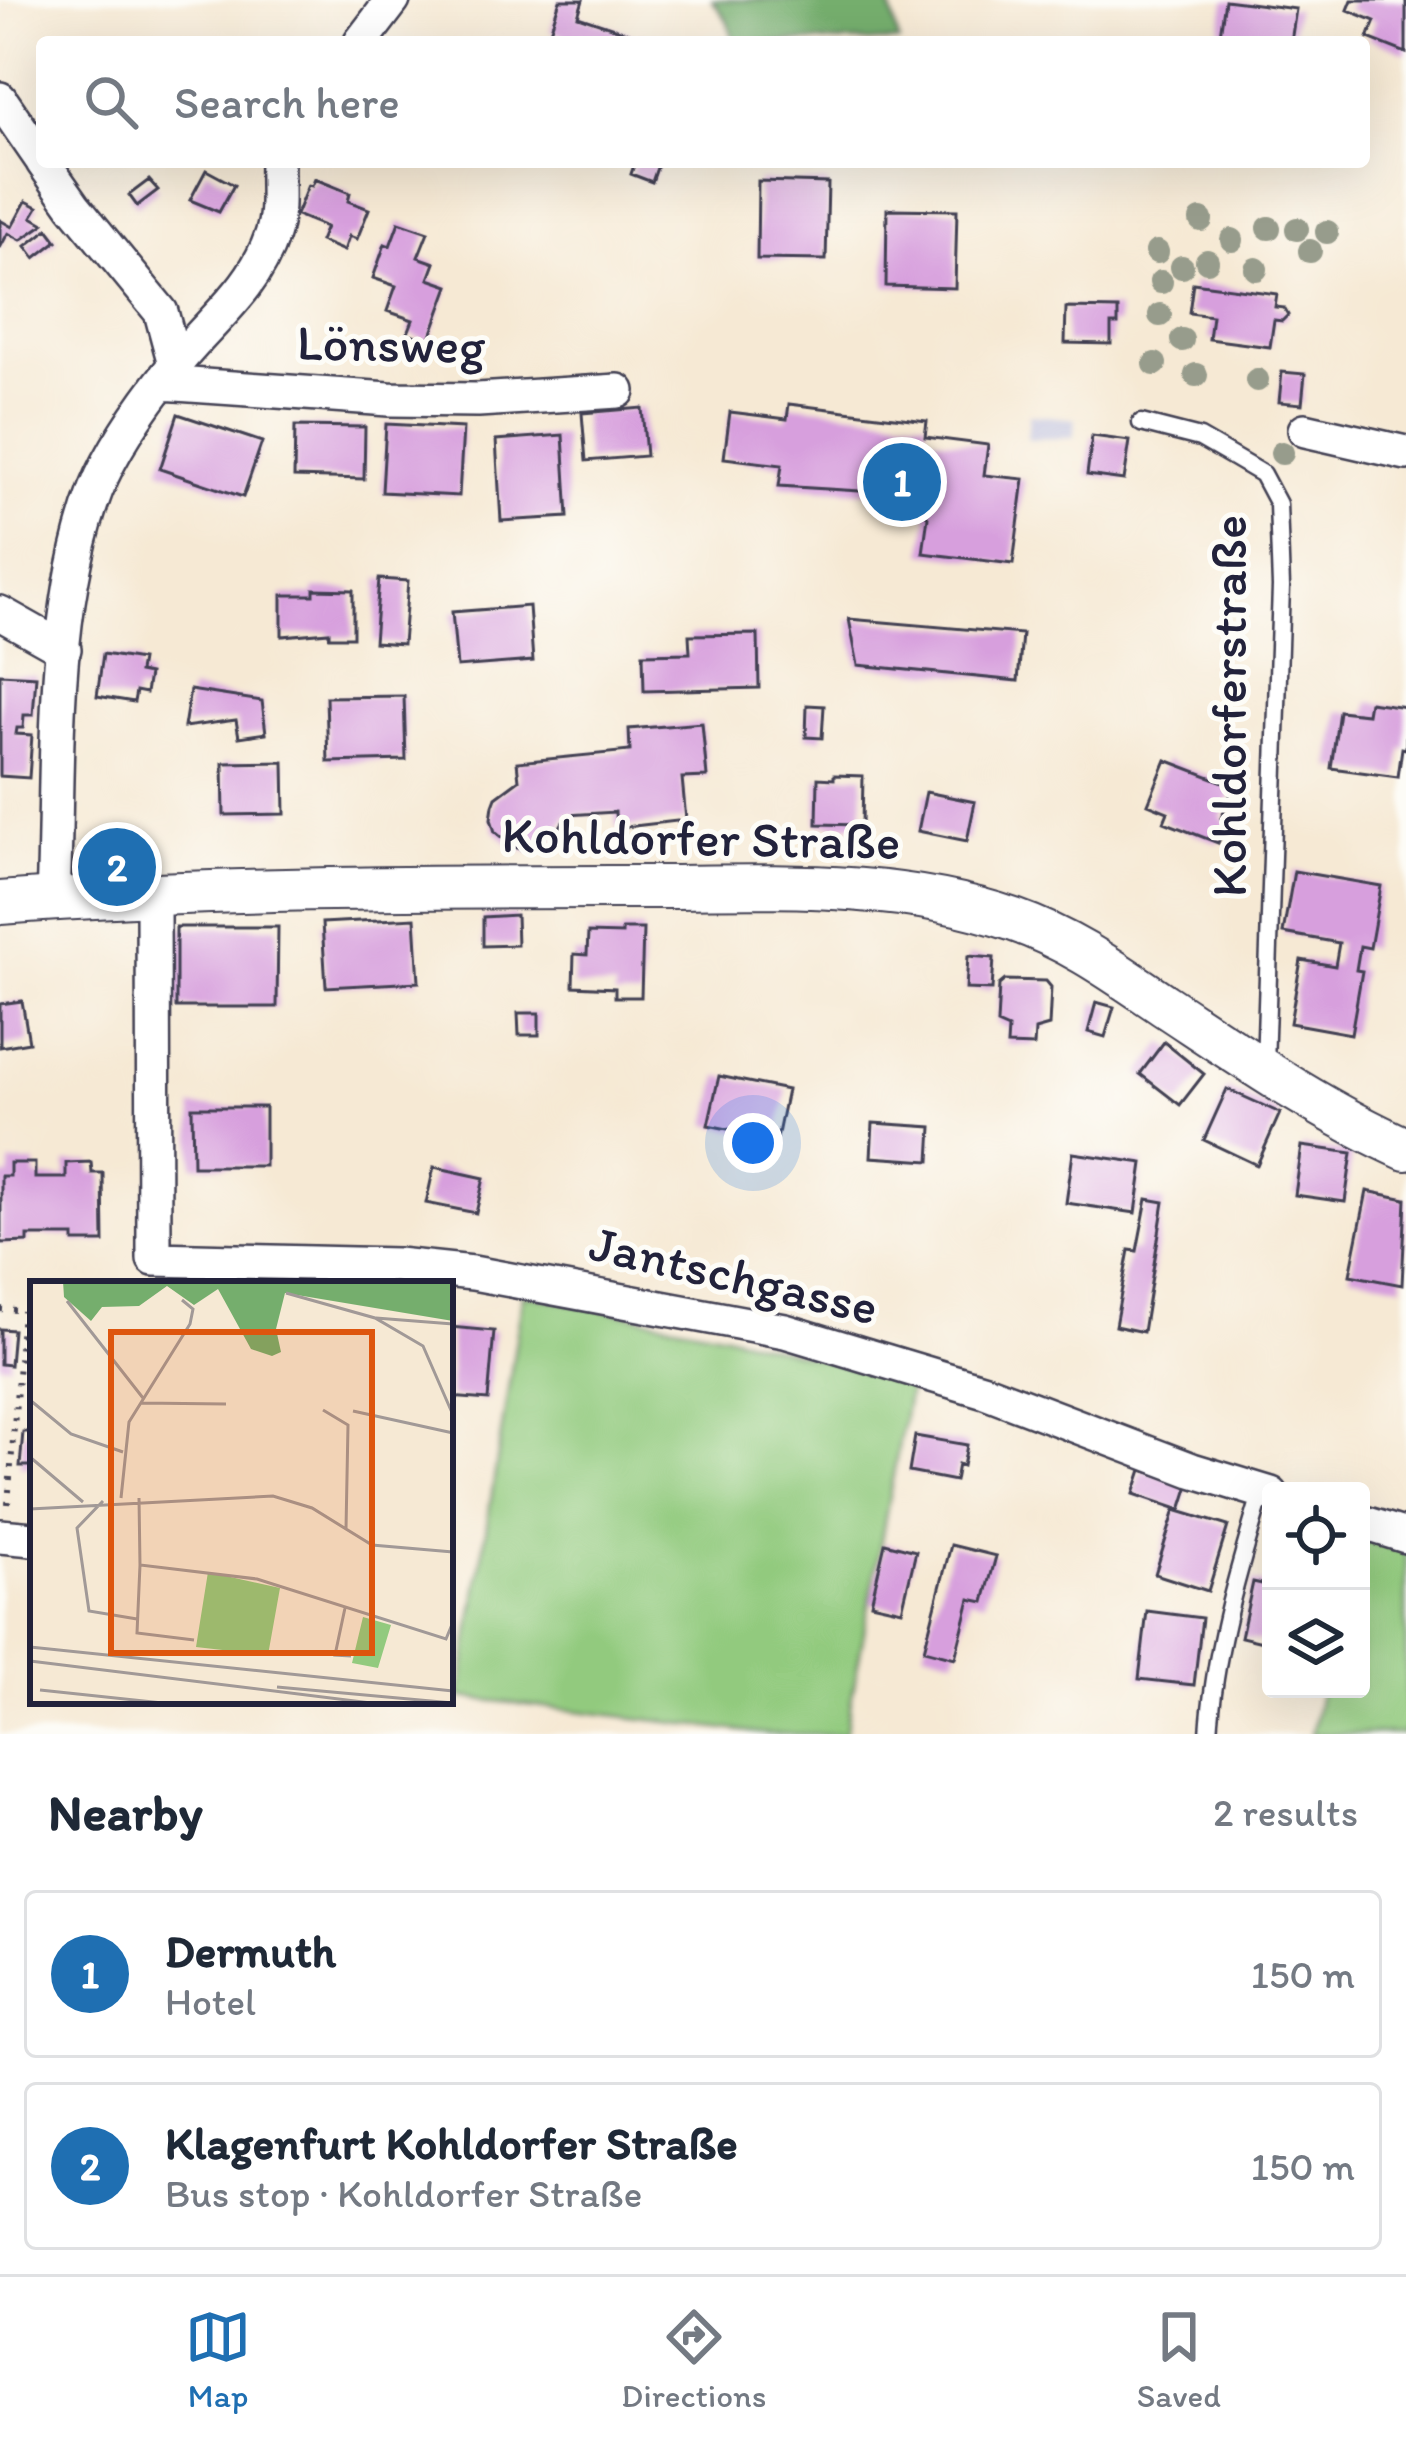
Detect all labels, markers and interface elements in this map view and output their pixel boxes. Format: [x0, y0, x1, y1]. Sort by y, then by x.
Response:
search box [36, 36, 1370, 168]
icon: search [78, 69, 144, 135]
text: Search here [174, 75, 400, 129]
street label: Lönsweg [296, 312, 486, 376]
pin: 1 [863, 437, 941, 527]
street label: Kohldorferstraße [1198, 515, 1259, 897]
street label: Kohldorfer Straße [501, 804, 901, 872]
pin: 2 [78, 822, 156, 912]
your location [723, 1113, 783, 1173]
street label: Jantschgasse [584, 1212, 884, 1338]
inset map [30, 1281, 453, 1704]
map controls [1262, 1482, 1370, 1698]
button: locate [1262, 1482, 1370, 1590]
button: layers [1262, 1590, 1370, 1698]
text: Nearby [48, 1782, 203, 1843]
text: 2 results [1213, 1789, 1358, 1836]
text: Dermuth [165, 1924, 336, 1978]
text: 1 [81, 1951, 99, 1998]
text: 150 m [1251, 1951, 1355, 1998]
text: Hotel [165, 1978, 256, 2025]
text: Klagenfurt Kohldorfer Straße [165, 2116, 738, 2170]
text: 2 [80, 2143, 100, 2190]
text: 150 m [1251, 2143, 1355, 2190]
text: Bus stop · Kohldorfer Straße [165, 2170, 642, 2217]
tab: Map [185, 2304, 251, 2415]
tab: Directions [621, 2304, 766, 2415]
tab: Saved [1137, 2304, 1221, 2415]

